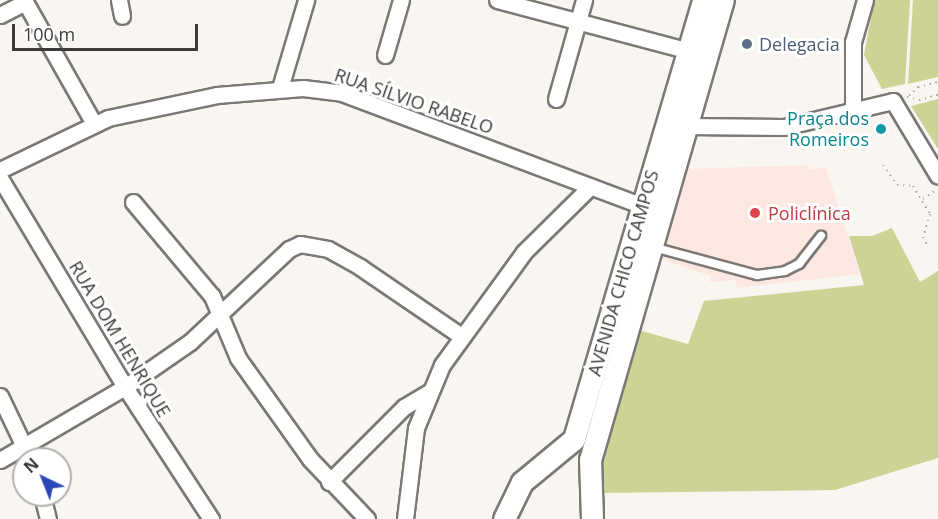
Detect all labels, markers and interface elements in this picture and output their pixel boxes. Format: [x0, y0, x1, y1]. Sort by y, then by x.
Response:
scale bar [15, 12, 201, 50]
text: 100 m [23, 22, 75, 46]
place label: Delegacia [759, 33, 840, 55]
marker: Delegacia [740, 37, 754, 51]
street label: RUA SÍLVIO RABELO [332, 64, 496, 138]
place label: Praça dos Romeiros [787, 108, 869, 150]
marker: Praça dos Romeiros [874, 122, 888, 136]
street label: AVENIDA CHICO CAMPOS [583, 168, 663, 378]
place label: Policlínica [768, 202, 851, 224]
marker: Policlínica [746, 204, 764, 222]
street label: RUA DOM HENRIQUE [65, 257, 175, 421]
north arrow [12, 447, 72, 507]
text: N [19, 453, 43, 478]

